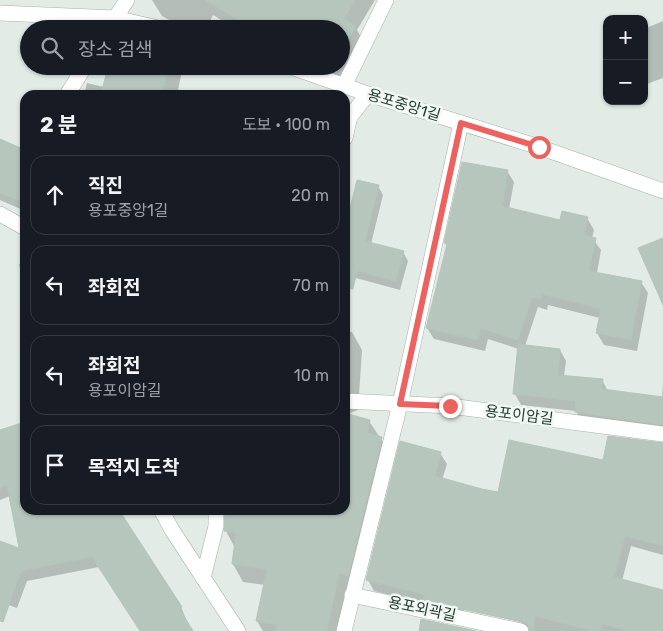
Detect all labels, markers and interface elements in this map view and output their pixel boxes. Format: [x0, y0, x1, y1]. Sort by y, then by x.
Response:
map controls [603, 15, 648, 105]
button: + [603, 15, 648, 60]
search box [20, 20, 350, 75]
icon: search [38, 34, 66, 62]
text: 장소 검색 [78, 38, 153, 61]
button: − [603, 60, 648, 105]
street label: 용포중앙1길 [365, 85, 443, 125]
text: 2 분 [40, 112, 77, 137]
text: 도보 · 100 m [242, 115, 330, 134]
route start [528, 136, 551, 159]
text: 직진 [88, 174, 123, 197]
icon: ahead [41, 181, 69, 209]
text: 20 m [291, 186, 329, 205]
text: 용포중앙1길 [88, 201, 168, 220]
icon: left [41, 271, 69, 299]
text: 좌회전 [88, 276, 140, 299]
text: 70 m [292, 276, 329, 295]
text: 좌회전 [88, 354, 140, 377]
icon: left [41, 361, 69, 389]
text: 10 m [294, 366, 329, 385]
text: 용포이암길 [88, 381, 162, 400]
route end [439, 395, 462, 418]
street label: 용포이암길 [484, 402, 554, 428]
icon: arrive [41, 451, 69, 479]
text: 목적지 도착 [88, 456, 179, 479]
street label: 용포외곽길 [386, 593, 458, 625]

